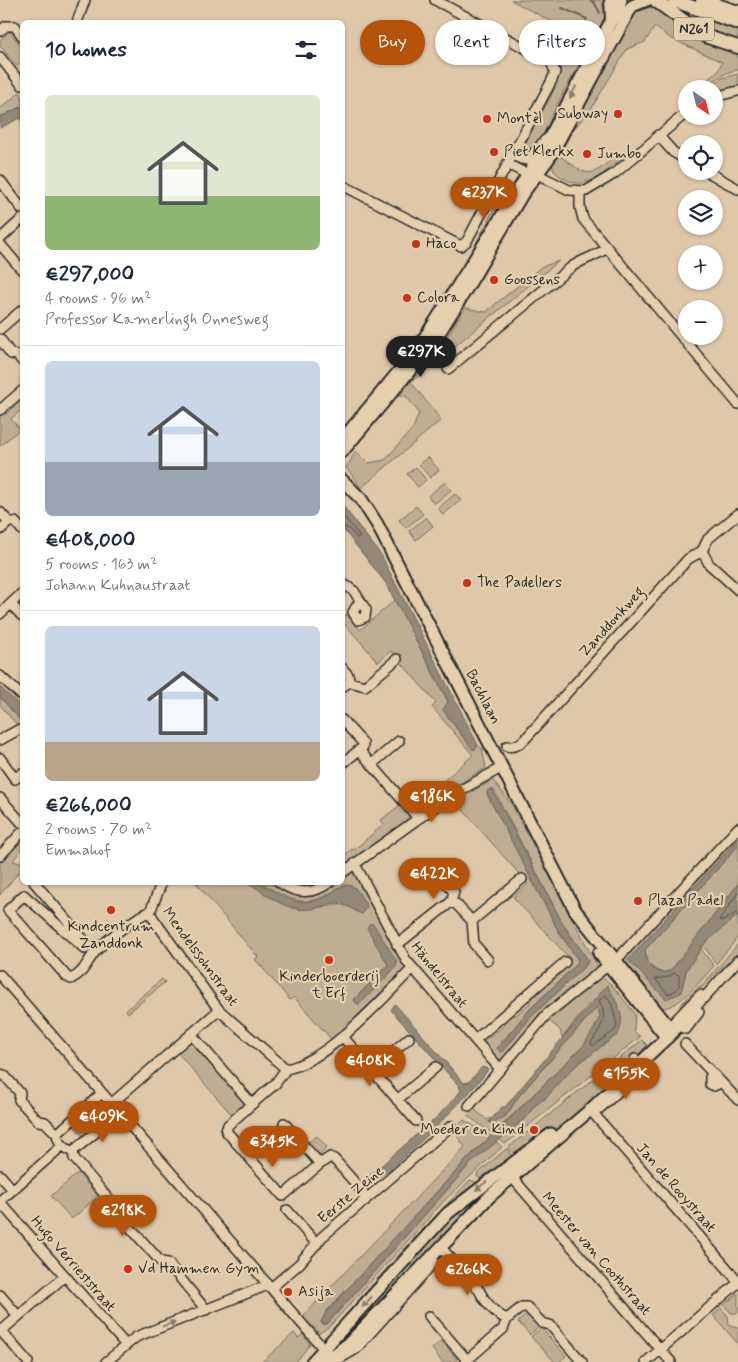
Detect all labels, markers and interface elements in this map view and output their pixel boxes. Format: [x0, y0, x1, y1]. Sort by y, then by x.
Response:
road number: N261 [674, 18, 714, 40]
chip: Buy [360, 20, 425, 65]
chip: Rent [435, 20, 509, 65]
chip: Filters [519, 20, 605, 65]
text: 10 homes [45, 36, 127, 64]
icon: filters [292, 36, 320, 64]
north arrow [678, 80, 722, 125]
map controls [678, 80, 723, 345]
one-way arrow [568, 86, 577, 99]
place label: Subway [557, 104, 608, 124]
marker: Subway [612, 108, 624, 120]
place label: Montèl [497, 109, 542, 129]
marker: Montèl [481, 113, 493, 125]
icon: home [138, 128, 228, 218]
button: locate [678, 135, 723, 180]
place label: Piet Klerkx [504, 142, 575, 162]
place label: Jumbo [597, 144, 641, 164]
marker: Piet Klerkx [488, 146, 500, 158]
marker: Jumbo [581, 148, 593, 160]
pin: €237K [449, 176, 519, 219]
text: €237K [461, 182, 507, 203]
button: layers [678, 190, 723, 235]
place label: Haco [426, 234, 457, 254]
marker: Haco [410, 238, 422, 250]
button: + [678, 245, 723, 290]
text: €297,000 [45, 260, 134, 288]
place label: Goossens [504, 270, 560, 290]
marker: Goossens [488, 274, 500, 286]
text: 4 rooms · 96 m² [45, 288, 151, 309]
place label: Colora [417, 288, 460, 308]
marker: Colora [401, 292, 413, 304]
button: − [678, 300, 723, 345]
text: Professor Kamerlingh Onnesweg [45, 309, 269, 330]
pin: €297K [386, 336, 456, 378]
text: €297K [397, 341, 445, 362]
icon: home [138, 393, 228, 483]
text: €408,000 [45, 526, 135, 554]
text: 5 rooms · 163 m² [45, 554, 157, 575]
place label: The Padellers [477, 573, 562, 593]
text: Johann Kuhnaustraat [45, 575, 190, 596]
marker: The Padellers [461, 577, 473, 589]
street label: Zanddonkweg [575, 582, 650, 662]
icon: home [138, 658, 228, 748]
street label: Bachlaan [461, 666, 505, 728]
pin: €186K [397, 780, 467, 823]
text: €186K [409, 786, 455, 807]
text: €266,000 [45, 791, 132, 819]
text: 2 rooms · 70 m² [45, 819, 152, 840]
text: Emmahof [45, 840, 111, 861]
pin: €422K [399, 858, 469, 900]
text: €422K [409, 863, 459, 884]
place label: Plaza Padel [648, 891, 723, 911]
marker: Plaza Padel [632, 895, 644, 907]
street label: Mendelssohnstraat [157, 903, 243, 1011]
marker: Kindcentrum Zanddonk [105, 904, 117, 916]
place label: Kindcentrum Zanddonk [67, 917, 155, 954]
street label: Händelstraat [406, 938, 472, 1013]
marker: Kinderboerderij t Erf [323, 954, 335, 966]
place label: Kinderboerderij t Erf [279, 967, 379, 1004]
pin: €408K [335, 1044, 405, 1087]
text: €408K [346, 1050, 394, 1071]
pin: €155K [591, 1058, 661, 1100]
text: €155K [603, 1063, 649, 1084]
pin: €409K [68, 1100, 138, 1143]
text: €409K [79, 1106, 127, 1127]
place label: Moeder en Kind [420, 1120, 524, 1140]
marker: Moeder en Kind [528, 1124, 540, 1136]
pin: €345K [238, 1126, 308, 1168]
text: €345K [249, 1131, 297, 1152]
street label: Jan de Rooystraat [632, 1139, 721, 1237]
street label: Eerste Zeine [314, 1162, 388, 1228]
one-way arrow [475, 1181, 488, 1192]
street label: Meester van Coothstraat [537, 1188, 656, 1320]
pin: €218K [88, 1194, 158, 1237]
text: €218K [100, 1200, 146, 1221]
street label: Hugo Verrieststraat [25, 1212, 120, 1317]
pin: €266K [433, 1254, 503, 1296]
place label: Vd Hammen Gym [138, 1259, 259, 1279]
text: €266K [445, 1259, 491, 1280]
marker: Vd Hammen Gym [122, 1263, 134, 1275]
place label: Asija [298, 1282, 334, 1302]
marker: Asija [282, 1286, 294, 1298]
one-way arrow [361, 1295, 373, 1307]
one-way arrow [162, 1320, 177, 1328]

